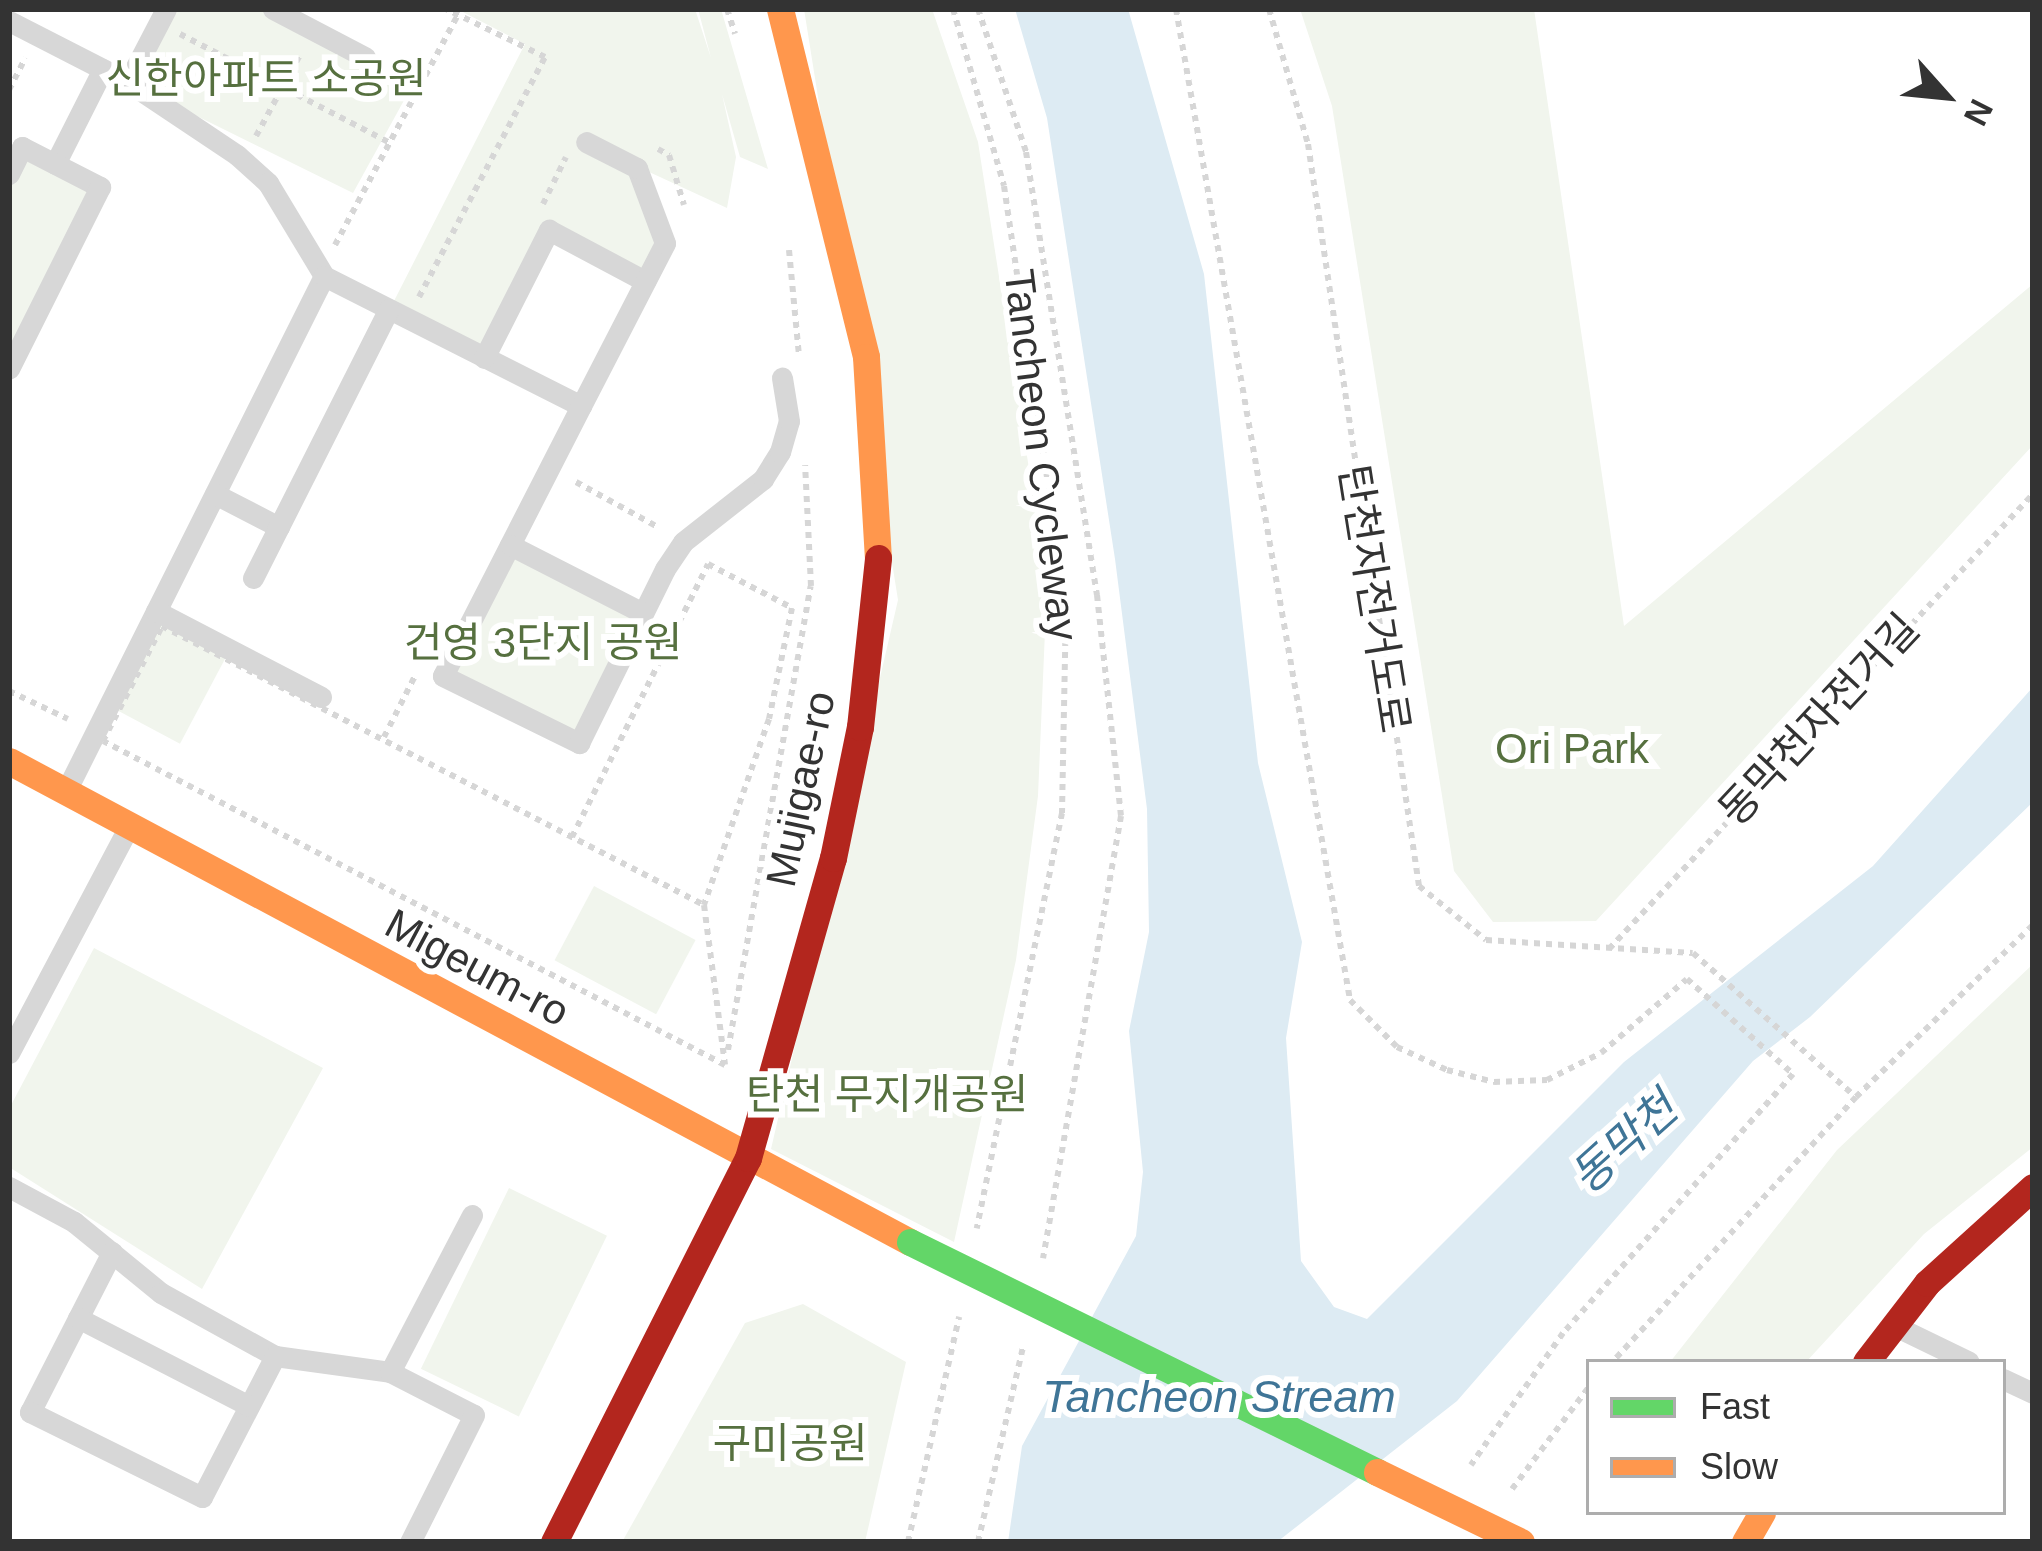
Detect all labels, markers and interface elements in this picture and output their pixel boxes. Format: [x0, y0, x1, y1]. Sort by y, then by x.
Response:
north arrow [1886, 36, 2006, 156]
park label: 신한아파트 소공원 [106, 54, 426, 104]
text: N [1957, 94, 2000, 132]
street label: Tancheon Cycleway [993, 267, 1089, 643]
street label: 탄천자전거도로 [1328, 461, 1420, 737]
street label: 동막천자전거길 [1708, 604, 1930, 836]
park label: 건영 3단지 공원 [404, 618, 682, 668]
street label: Mujigae-ro [756, 687, 846, 891]
park label: Ori Park [1495, 724, 1649, 774]
street label: Migeum-ro [377, 899, 577, 1037]
park label: 탄천 무지개공원 [746, 1070, 1028, 1120]
water label: 동막천 [1560, 1081, 1688, 1205]
legend [1586, 1359, 2006, 1515]
water label: Tancheon Stream [1042, 1370, 1396, 1424]
text: Fast [1700, 1386, 1770, 1427]
park label: 구미공원 [713, 1419, 867, 1469]
text: Slow [1700, 1446, 1778, 1487]

